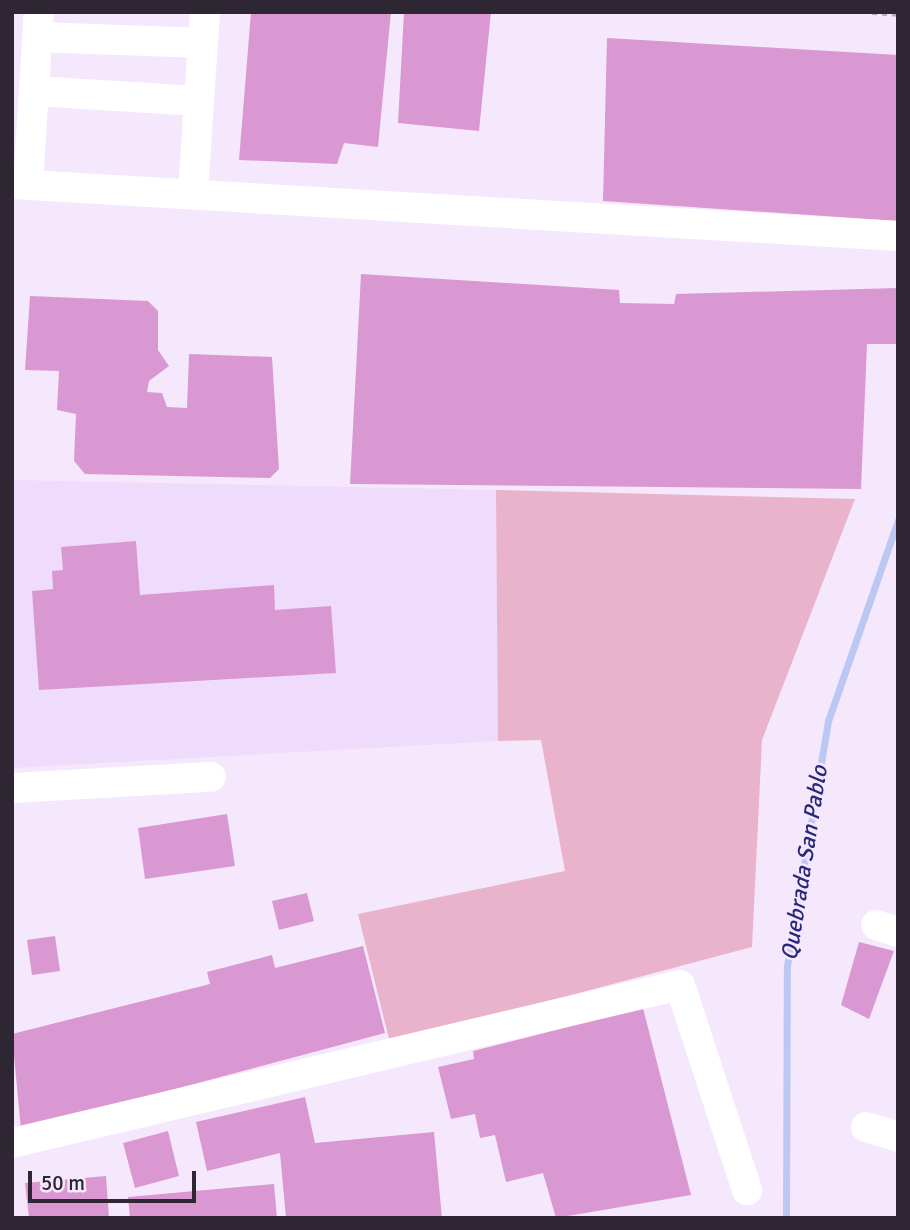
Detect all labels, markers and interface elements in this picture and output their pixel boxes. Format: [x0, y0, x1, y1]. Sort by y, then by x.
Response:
water label: Quebrada San Pablo [776, 764, 834, 962]
scale bar [32, 1156, 200, 1200]
text: 50 m [41, 1170, 85, 1196]

